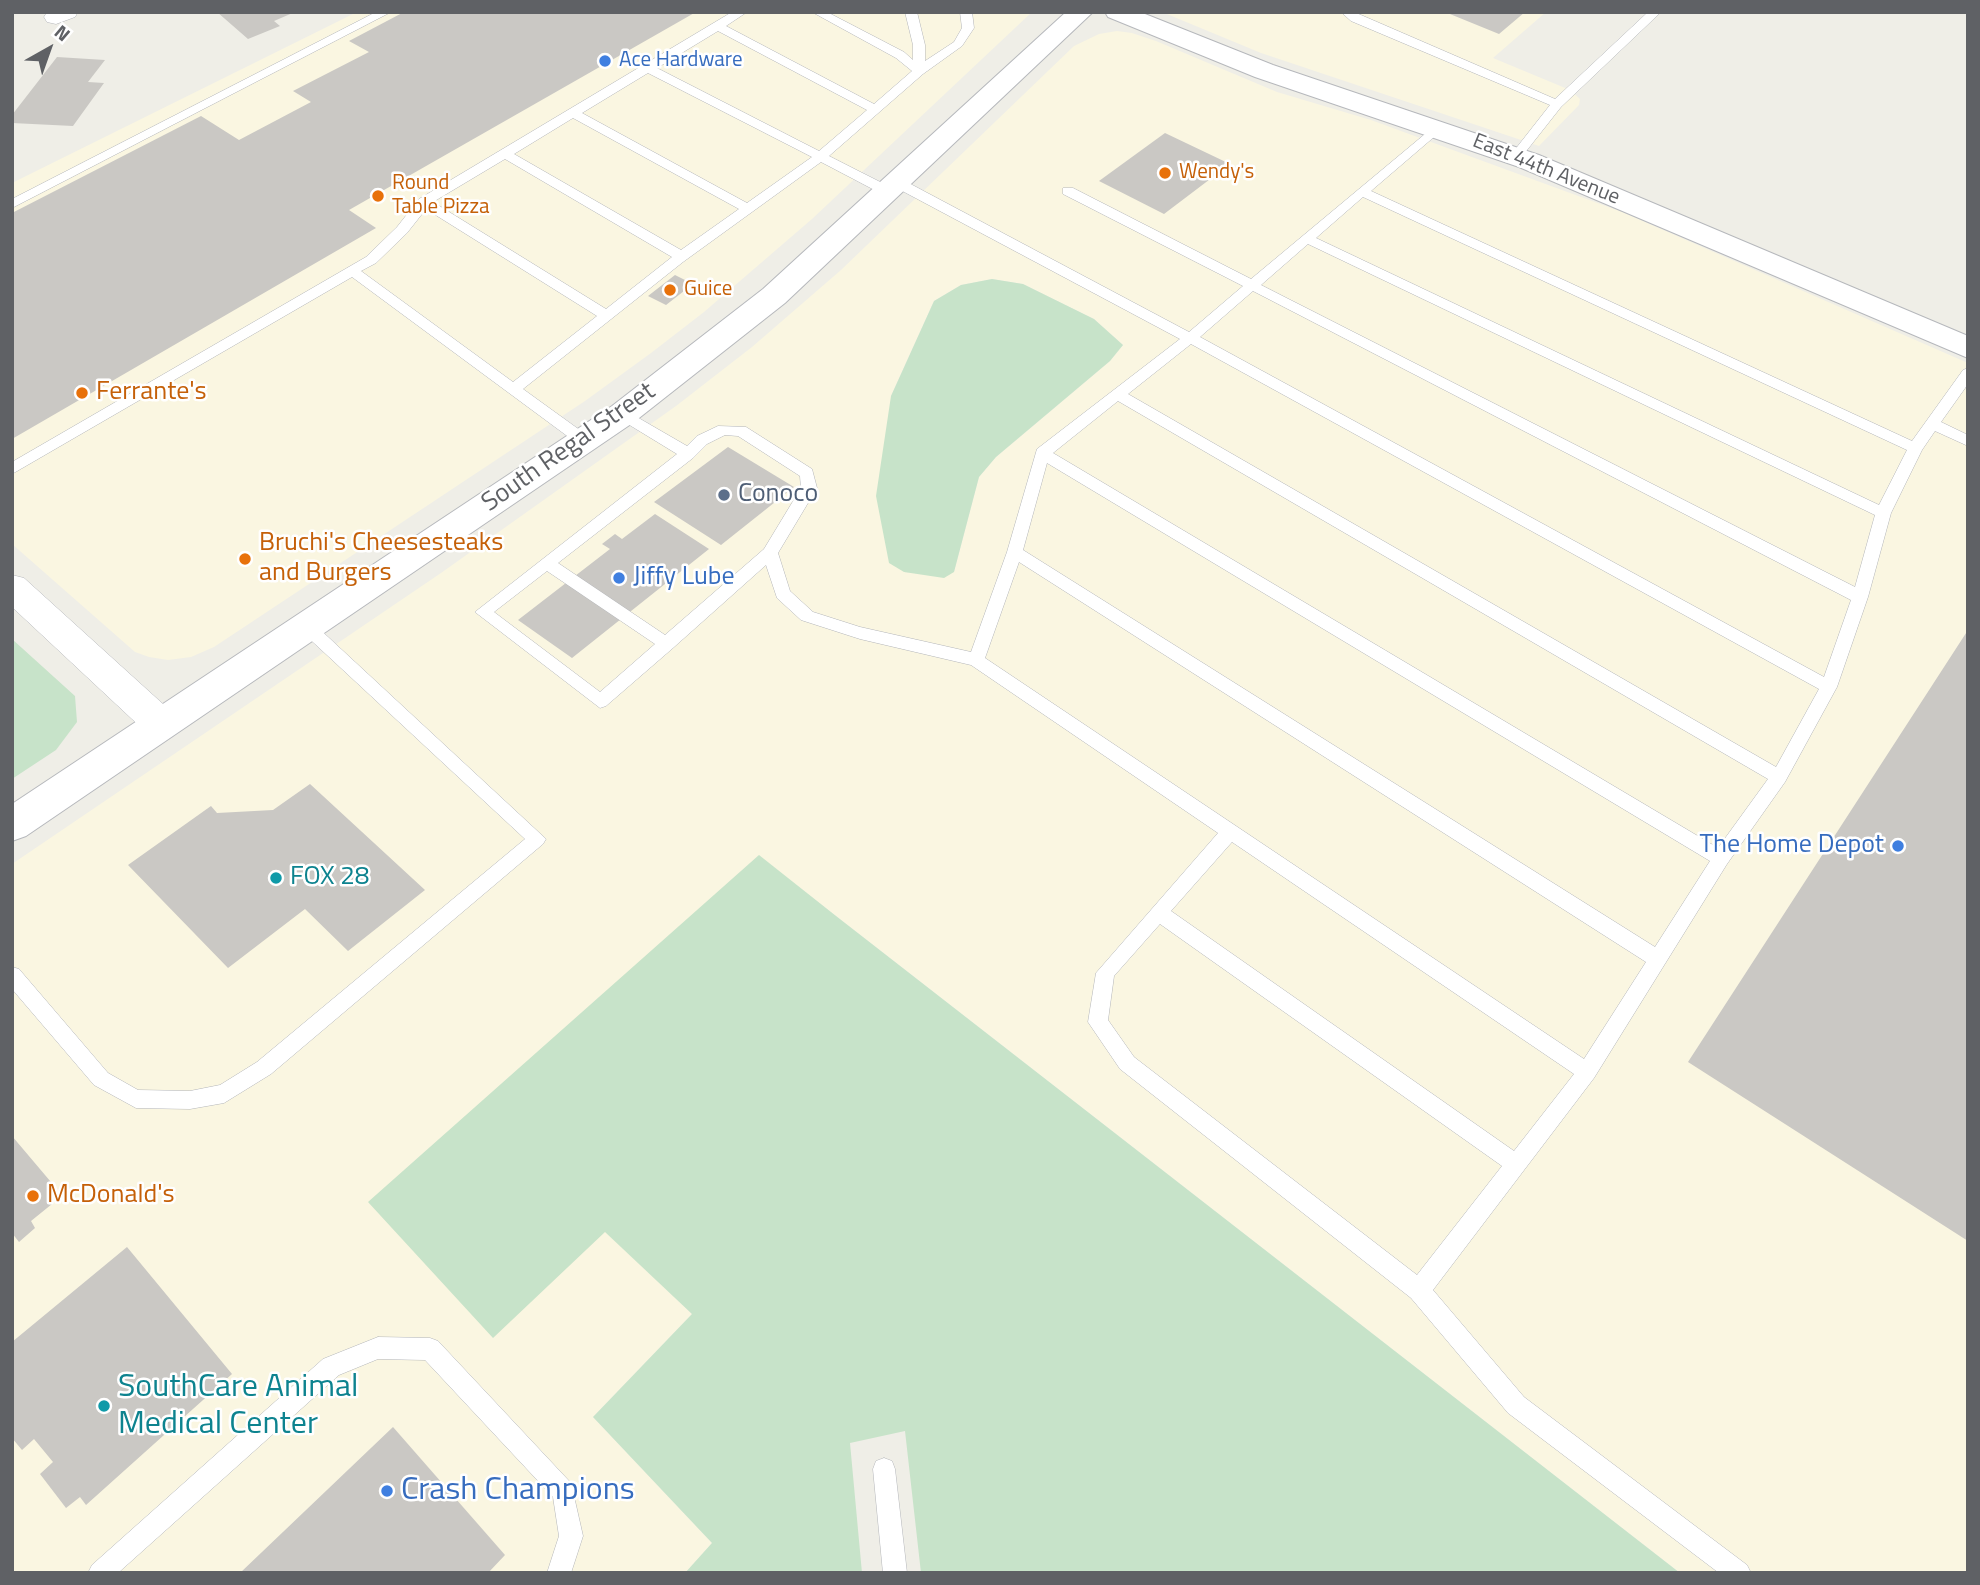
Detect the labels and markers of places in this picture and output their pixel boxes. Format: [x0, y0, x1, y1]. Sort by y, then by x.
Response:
place label: Ace Hardware [619, 48, 743, 74]
marker: Ace Hardware [597, 53, 613, 69]
place label: Wendy's [1179, 160, 1254, 186]
marker: Wendy's [1157, 165, 1173, 181]
place label: Round Table Pizza [392, 171, 490, 221]
marker: Round Table Pizza [370, 188, 386, 204]
place label: Guice [684, 277, 732, 303]
marker: Guice [662, 282, 678, 298]
place label: Ferrante's [96, 377, 207, 409]
marker: Ferrante's [74, 385, 90, 401]
place label: Conoco [738, 479, 818, 511]
marker: Conoco [716, 487, 732, 503]
place label: Bruchi's Cheesesteaks and Burgers [259, 528, 503, 590]
marker: Bruchi's Cheesesteaks and Burgers [237, 551, 253, 567]
place label: Jiffy Lube [633, 562, 735, 594]
marker: Jiffy Lube [611, 570, 627, 586]
place label: The Home Depot [1699, 830, 1884, 862]
marker: The Home Depot [1890, 838, 1906, 854]
place label: FOX 28 [290, 862, 369, 894]
marker: FOX 28 [268, 870, 284, 886]
place label: McDonald's [47, 1180, 175, 1212]
marker: McDonald's [25, 1188, 41, 1204]
place label: SouthCare Animal Medical Center [118, 1369, 358, 1444]
marker: SouthCare Animal Medical Center [96, 1398, 112, 1414]
place label: Crash Champions [401, 1472, 635, 1510]
marker: Crash Champions [379, 1483, 395, 1499]

